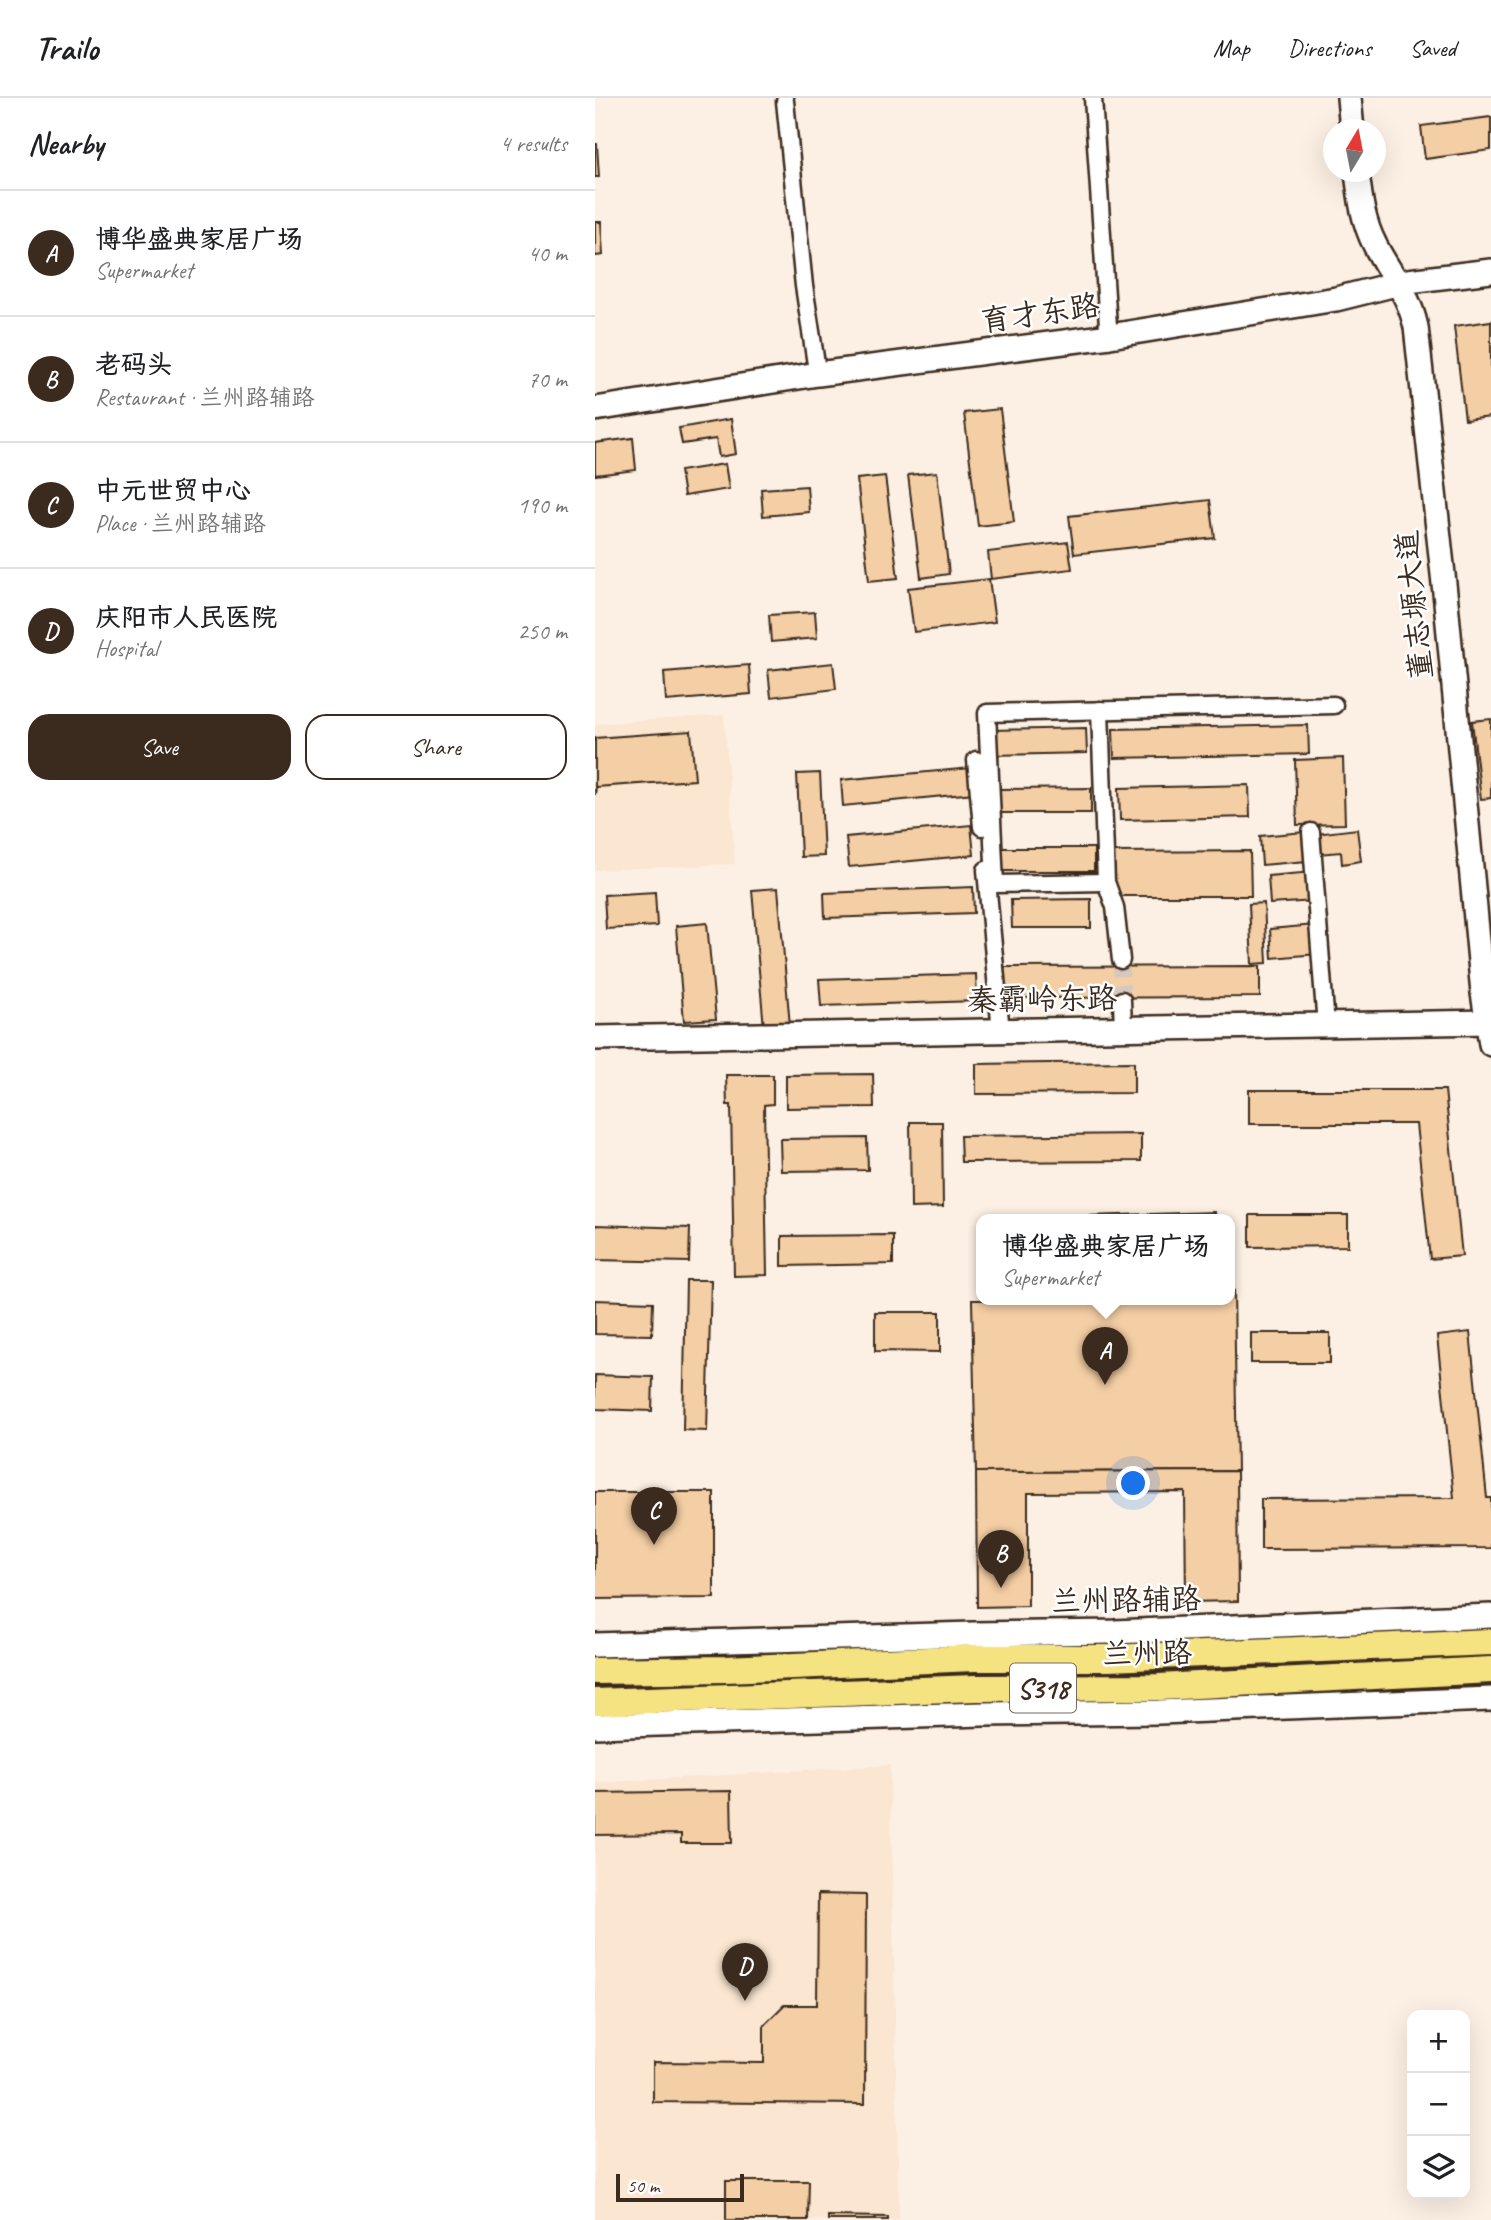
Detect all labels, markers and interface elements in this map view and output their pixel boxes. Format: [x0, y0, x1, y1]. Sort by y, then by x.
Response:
text: Trailo [35, 27, 98, 69]
text: Map [1213, 33, 1250, 63]
text: Directions [1288, 33, 1371, 63]
text: Saved [1409, 33, 1456, 63]
north arrow [1323, 119, 1386, 182]
text: Nearby [28, 125, 104, 163]
text: 4 results [500, 129, 567, 158]
text: 博华盛典家居广场 [95, 223, 303, 256]
text: A [45, 239, 57, 268]
text: 40 m [528, 239, 567, 268]
text: Supermarket [95, 256, 193, 285]
street label: 育才东路 [978, 286, 1102, 340]
text: 老码头 [95, 348, 173, 381]
text: B [45, 365, 57, 394]
text: 70 m [528, 365, 567, 394]
text: Restaurant · 兰州路辅路 [95, 383, 315, 412]
text: 中元世贸中心 [95, 474, 251, 507]
text: C [46, 491, 56, 520]
text: 190 m [518, 491, 567, 520]
text: Place · 兰州路辅路 [95, 509, 266, 538]
street label: 董志塬大道 [1387, 528, 1441, 682]
text: 庆阳市人民医院 [95, 601, 277, 634]
text: D [44, 617, 58, 646]
text: 250 m [518, 617, 567, 646]
text: Hospital [95, 634, 158, 663]
button: Save [28, 714, 291, 780]
button: Share [305, 714, 567, 780]
street label: 秦霸岭东路 [967, 979, 1117, 1019]
popup [976, 1214, 1235, 1305]
text: 博华盛典家居广场 [1001, 1230, 1210, 1263]
text: Supermarket [1001, 1263, 1099, 1292]
pin: A [1082, 1327, 1128, 1385]
your location [1116, 1466, 1150, 1500]
pin: C [631, 1487, 677, 1545]
pin: B [978, 1530, 1024, 1588]
street label: 兰州路辅路 [1051, 1580, 1201, 1620]
street label: 兰州路 [1102, 1633, 1192, 1673]
road number: S318 [1010, 1664, 1076, 1712]
pin: D [722, 1943, 768, 2001]
map controls [1407, 2010, 1470, 2199]
button: + [1407, 2010, 1470, 2073]
button: − [1407, 2073, 1470, 2136]
button: layers [1407, 2136, 1470, 2199]
scale bar [616, 2171, 744, 2203]
text: 50 m [627, 2174, 659, 2198]

